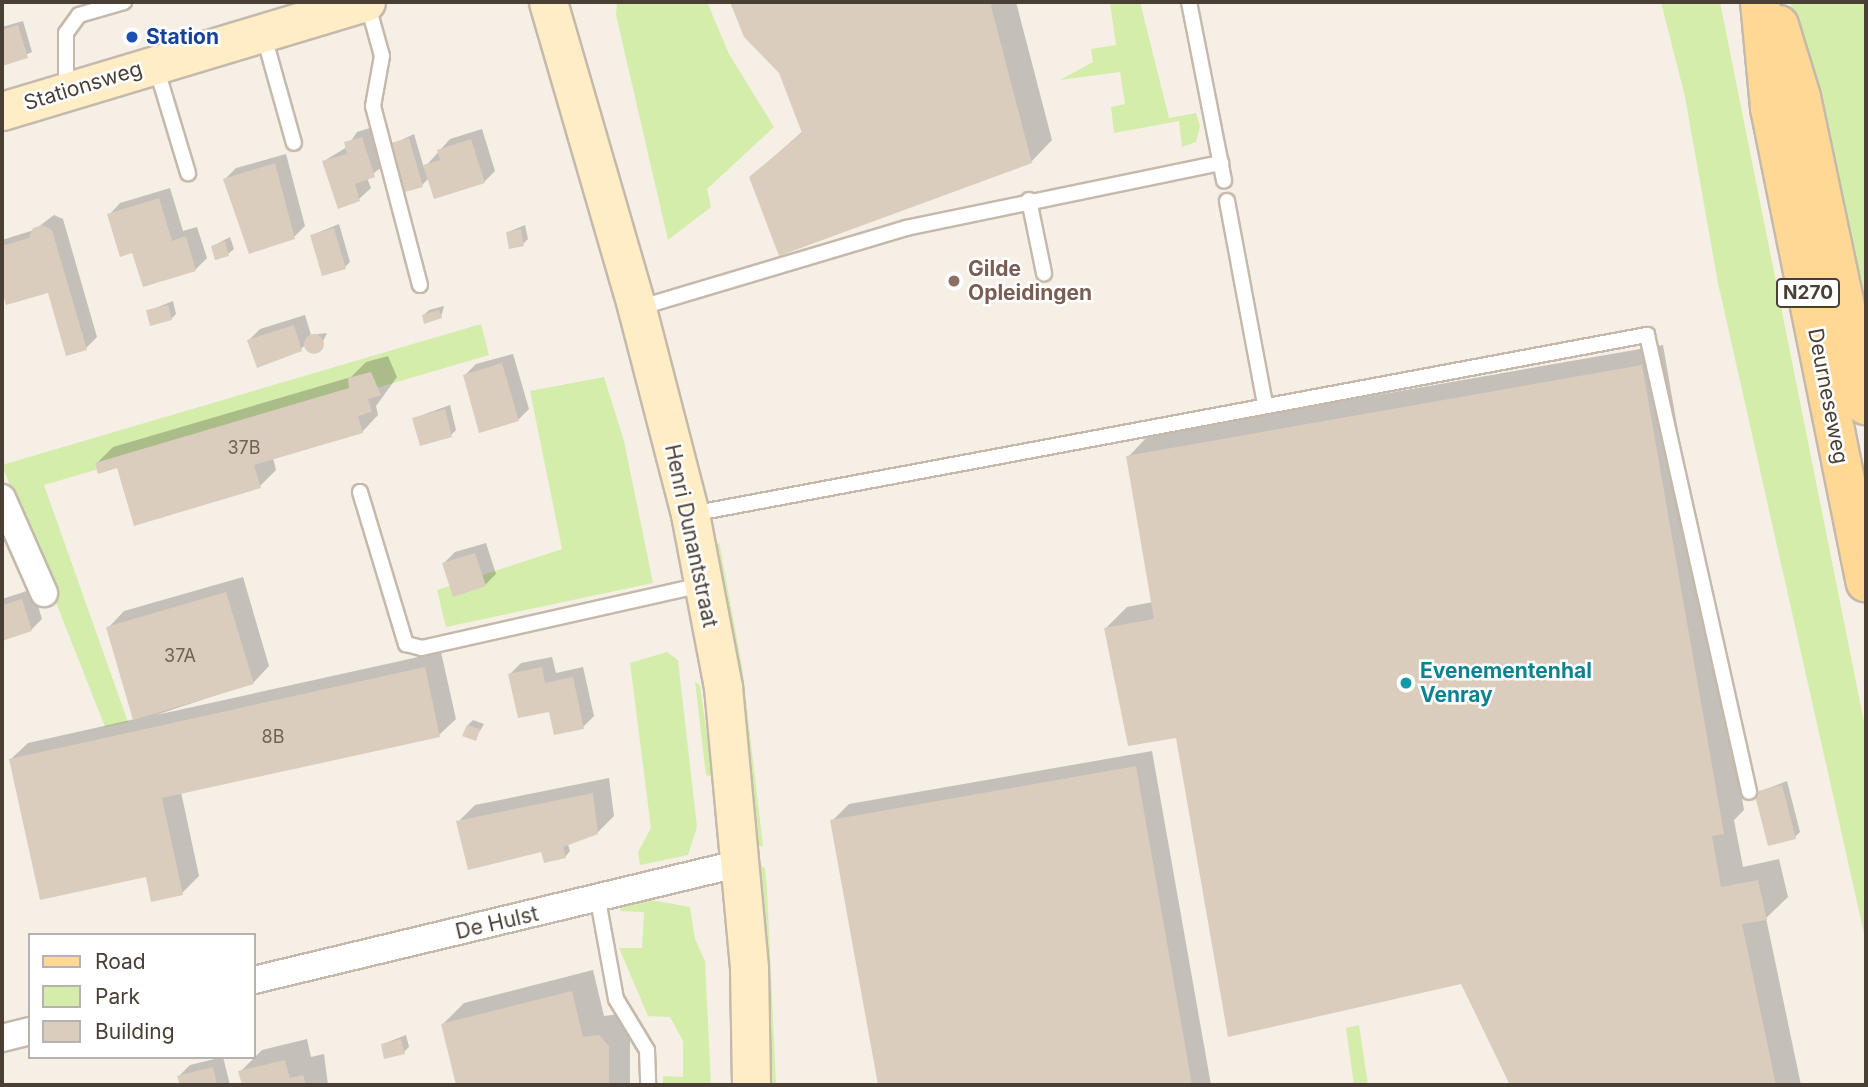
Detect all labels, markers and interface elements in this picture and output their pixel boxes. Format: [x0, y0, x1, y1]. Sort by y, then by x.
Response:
place label: Station [146, 24, 219, 50]
marker: Station [124, 29, 140, 45]
street label: Stationsweg [21, 56, 145, 116]
place label: Gilde Opleidingen [968, 256, 1092, 306]
marker: Gilde Opleidingen [946, 273, 962, 289]
road number: N270 [1775, 278, 1841, 308]
street label: Deurneseweg [1803, 326, 1853, 466]
house number: 37B [227, 437, 261, 459]
street label: Henri Dunantstraat [659, 442, 723, 630]
house number: 37A [164, 645, 196, 667]
place label: Evenementenhal Venray [1420, 658, 1592, 708]
marker: Evenementenhal Venray [1398, 675, 1414, 691]
house number: 8B [262, 726, 284, 748]
street label: De Hulst [453, 901, 541, 945]
legend [28, 933, 256, 1059]
text: Road [95, 949, 146, 974]
text: Park [95, 984, 140, 1009]
text: Building [95, 1019, 175, 1044]

